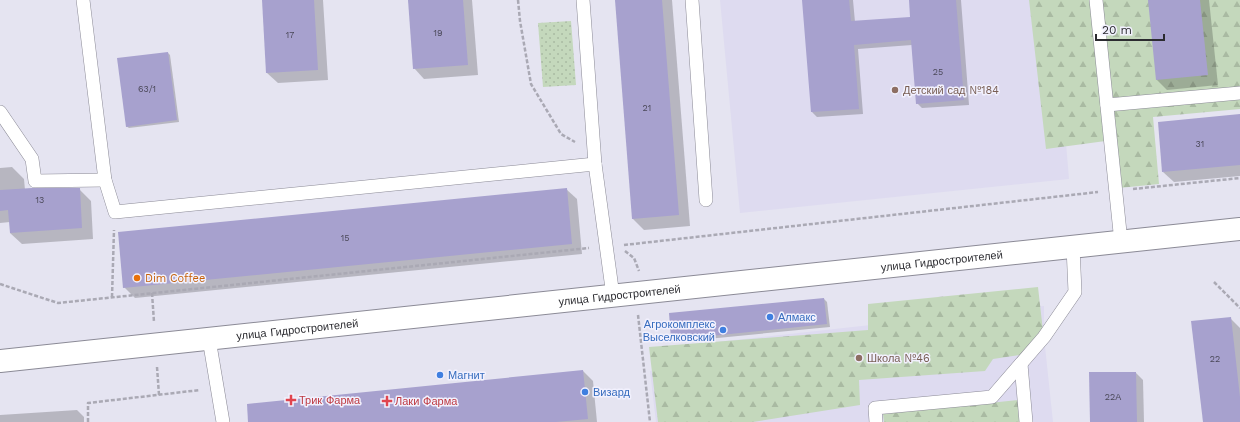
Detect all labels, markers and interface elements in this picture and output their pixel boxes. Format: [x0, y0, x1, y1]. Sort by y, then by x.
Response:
scale bar [1096, 16, 1164, 42]
text: 20 m [1102, 23, 1132, 37]
house number: 19 [433, 28, 443, 38]
house number: 17 [286, 30, 294, 40]
house number: 25 [933, 67, 943, 77]
house number: 63/1 [138, 84, 156, 94]
place label: Детский сад №184 [903, 84, 999, 97]
marker: Детский сад №184 [890, 85, 900, 95]
house number: 21 [643, 103, 651, 113]
house number: 31 [1196, 139, 1204, 149]
house number: 13 [36, 195, 44, 205]
house number: 15 [341, 233, 349, 243]
street label: улица Гидростроителей [880, 248, 1003, 274]
place label: Dim Coffee [145, 272, 205, 285]
marker: Dim Coffee [132, 273, 142, 283]
street label: улица Гидростроителей [558, 283, 681, 309]
place label: Алмакс [778, 311, 816, 324]
marker: Алмакс [765, 312, 775, 322]
street label: улица Гидростроителей [236, 317, 359, 343]
place label: Агрокомплекс Выселковский [643, 318, 715, 344]
marker: Агрокомплекс Выселковский [718, 325, 728, 335]
place label: Школа №46 [867, 352, 930, 365]
marker: Школа №46 [854, 353, 864, 363]
house number: 22 [1210, 354, 1220, 364]
place label: Магнит [448, 369, 485, 382]
marker: Магнит [435, 370, 445, 380]
place label: Визард [593, 386, 631, 399]
marker: Визард [580, 387, 590, 397]
house number: 22А [1105, 392, 1121, 402]
place label: Трик Фарма [299, 394, 361, 407]
marker: Трик Фарма [286, 395, 296, 405]
place label: Лаки Фарма [395, 395, 458, 408]
marker: Лаки Фарма [382, 396, 392, 406]

